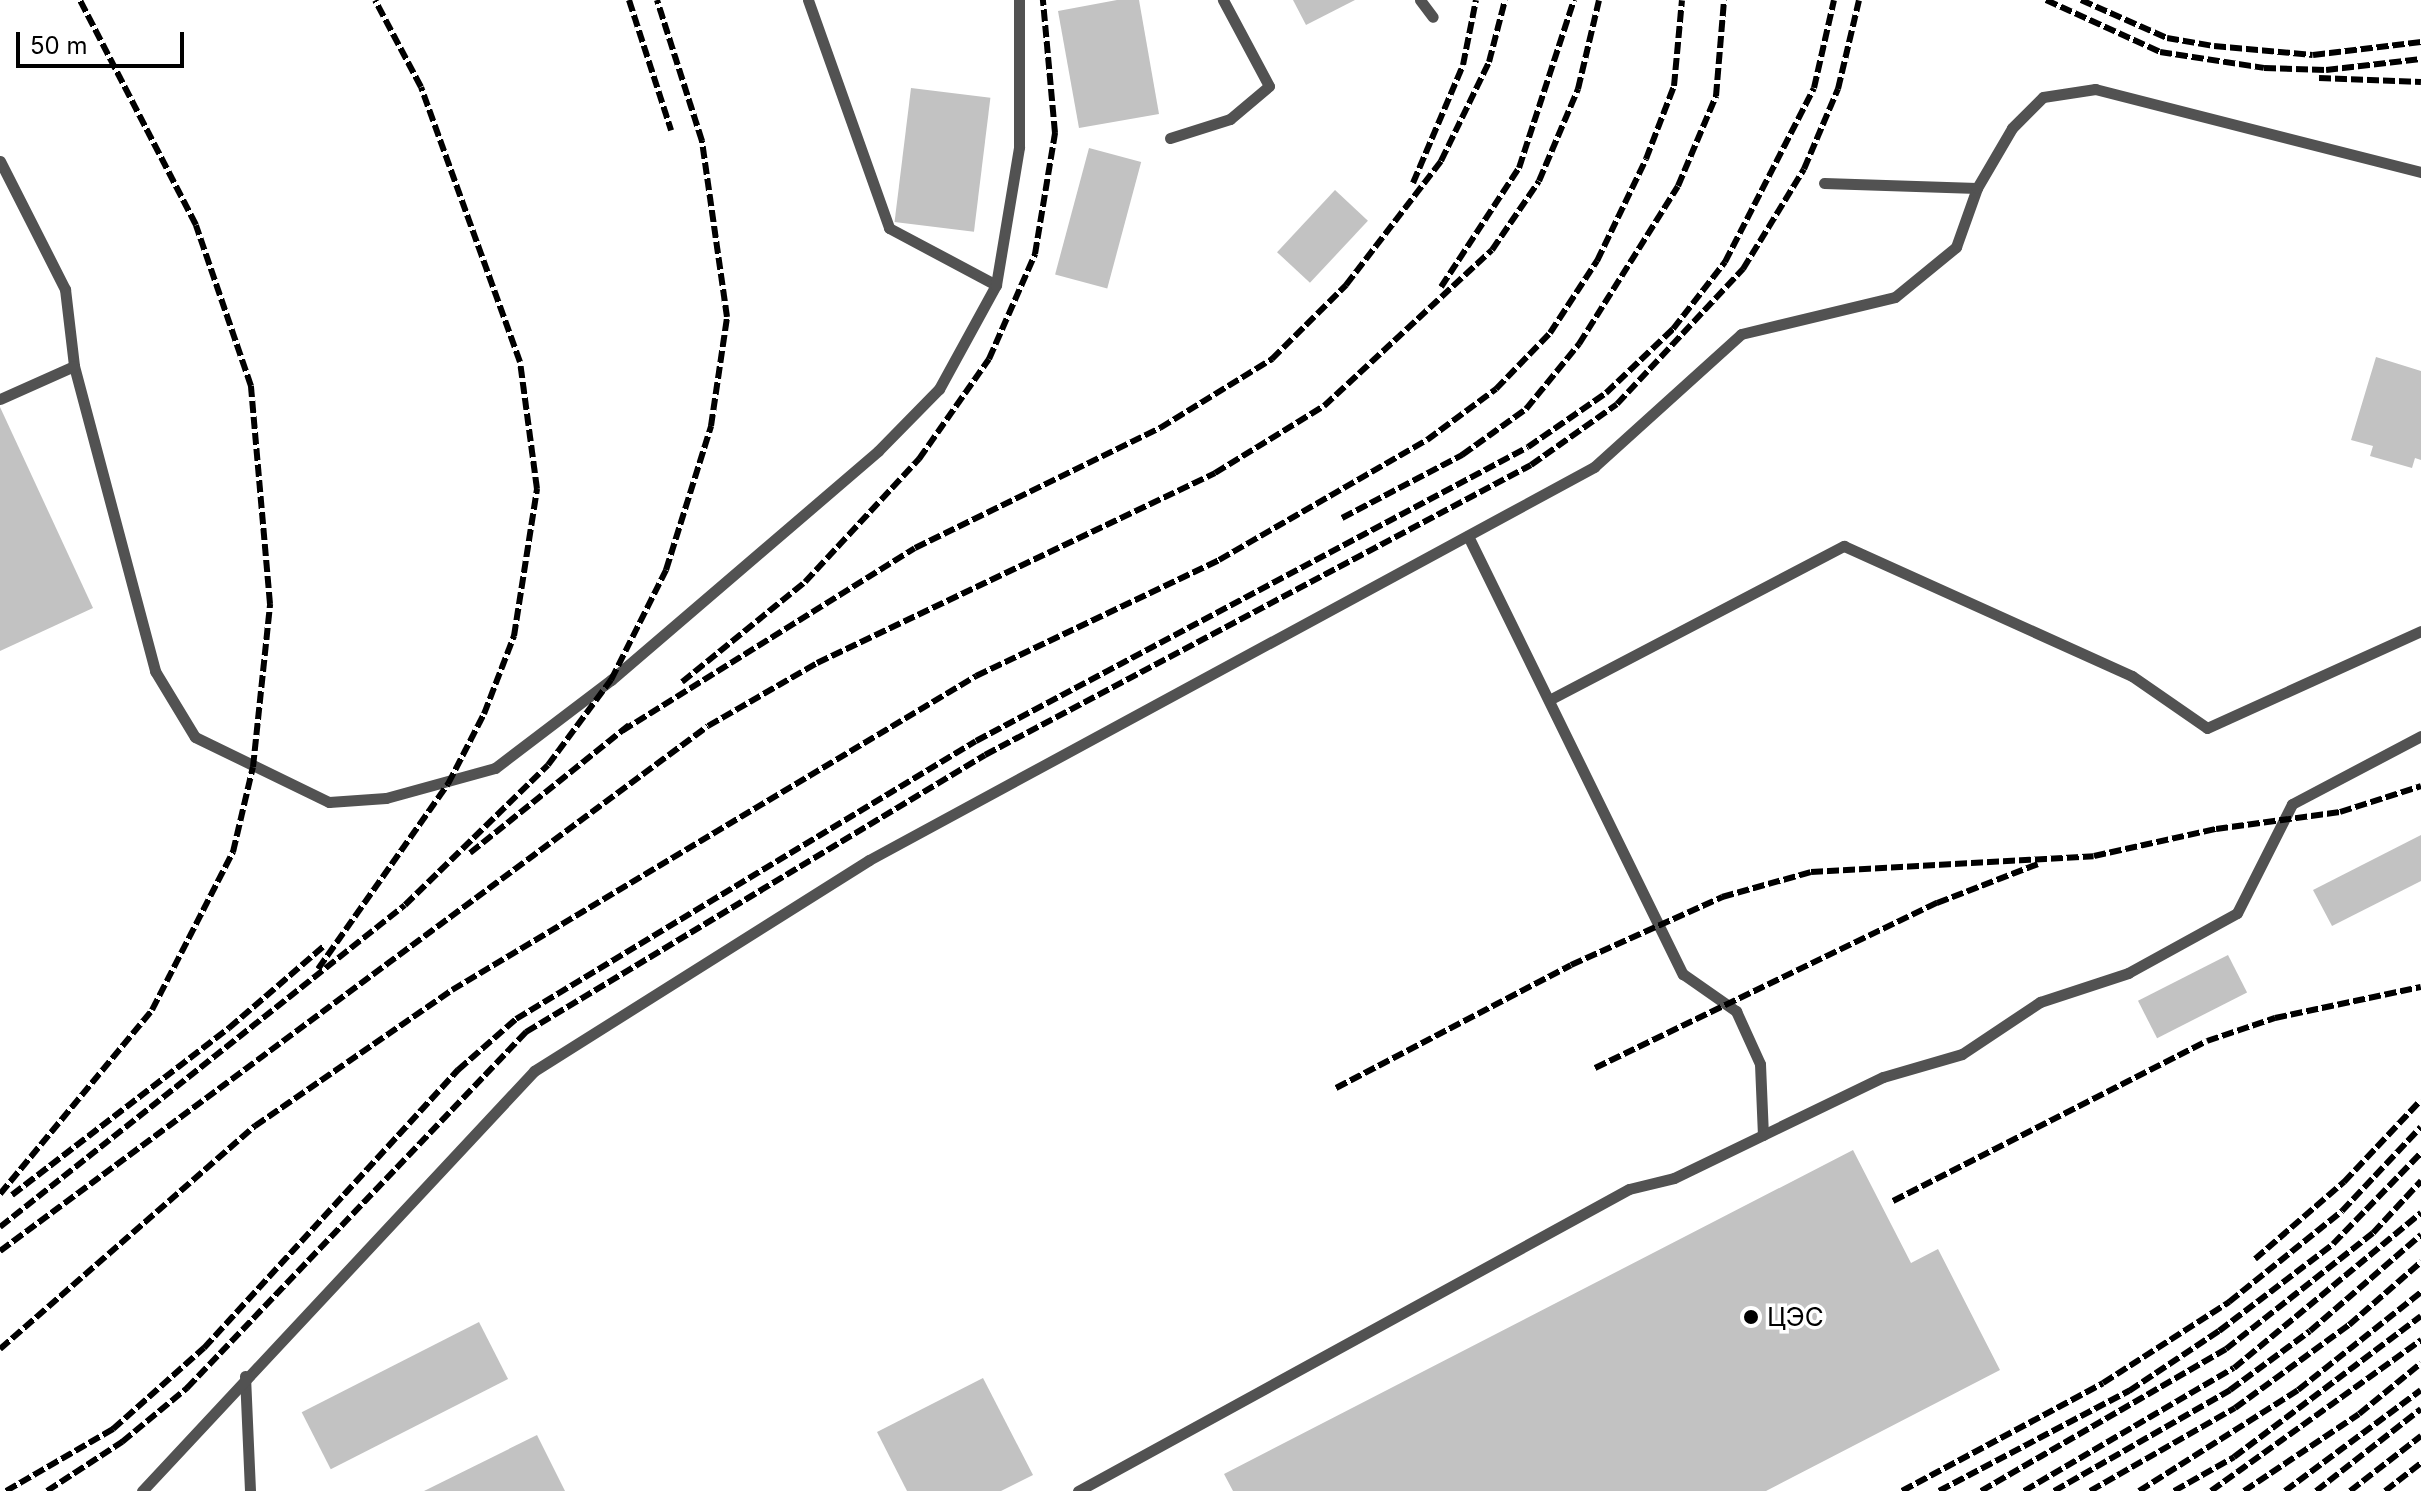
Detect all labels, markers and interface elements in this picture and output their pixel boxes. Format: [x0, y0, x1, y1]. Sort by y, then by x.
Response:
scale bar [20, 16, 188, 66]
text: 50 m [30, 31, 88, 60]
place label: ЦЭС [1767, 1301, 1824, 1333]
marker: ЦЭС [1742, 1308, 1760, 1326]

